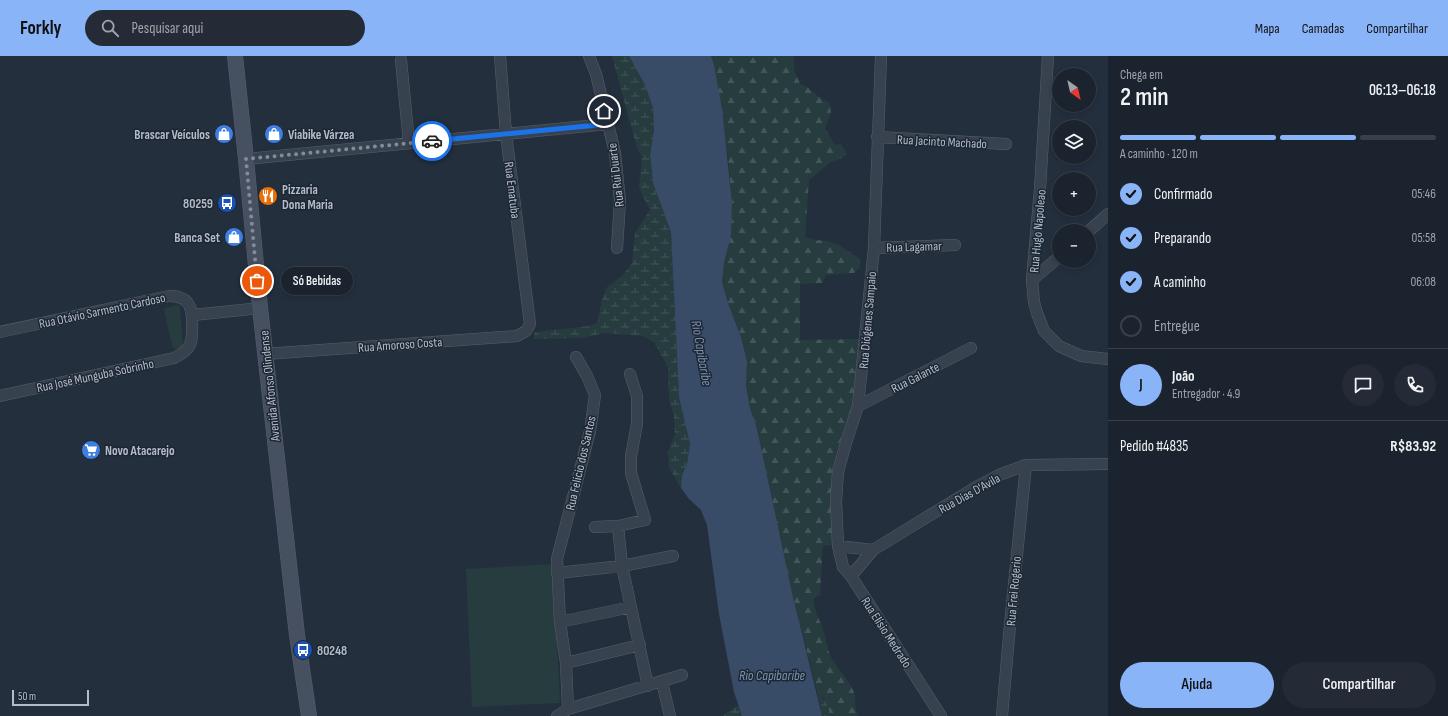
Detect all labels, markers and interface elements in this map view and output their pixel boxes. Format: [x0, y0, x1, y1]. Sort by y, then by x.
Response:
search box [85, 10, 365, 46]
text: Forkly [20, 17, 61, 40]
icon: search [99, 17, 121, 39]
text: Pesquisar aqui [131, 19, 203, 38]
text: Mapa [1255, 20, 1280, 37]
text: Camadas [1302, 20, 1344, 37]
text: Compartilhar [1366, 20, 1428, 37]
text: Chega em [1120, 67, 1163, 83]
north arrow [1052, 68, 1096, 112]
map controls [1052, 68, 1096, 268]
text: 06:13–06:18 [1369, 81, 1436, 100]
text: 2 min [1120, 82, 1169, 113]
pin [587, 94, 621, 128]
icon: home [593, 100, 615, 122]
button: layers [1052, 120, 1096, 164]
courier [412, 121, 452, 161]
shop icon: Brascar Veículos [213, 123, 235, 145]
shop icon: Viabike Várzea [263, 123, 285, 145]
place label: Brascar Veículos [134, 127, 210, 143]
place label: Viabike Várzea [288, 127, 354, 143]
icon: car [421, 130, 443, 152]
street label: Rua Jacinto Machado [897, 132, 987, 152]
street label: Rua Rui Duarte [604, 142, 628, 208]
text: A caminho · 120 m [1120, 146, 1198, 162]
street label: Rua Ematuba [501, 161, 523, 219]
button: + [1052, 172, 1096, 216]
place label: Pizzaria Dona Maria [282, 182, 333, 213]
icon: check [1120, 183, 1142, 205]
restaurant icon: Pizzaria Dona Maria [257, 185, 279, 207]
text: Confirmado [1154, 185, 1213, 204]
text: 05:46 [1411, 186, 1436, 202]
street label: Rua Hugo Napoleao [1026, 189, 1050, 273]
bus stop icon: 80259 [216, 192, 238, 214]
place label: 80259 [183, 196, 213, 212]
button: − [1052, 224, 1096, 268]
shop icon: Banca Set [223, 226, 245, 248]
icon: check [1120, 227, 1142, 249]
text: Preparando [1154, 229, 1211, 248]
place label: Banca Set [174, 230, 221, 246]
text: 05:58 [1412, 230, 1436, 246]
street label: Rua Lagamar [886, 238, 942, 256]
pin [240, 264, 274, 298]
callout: Só Bebidas [281, 267, 353, 295]
icon: bag [246, 270, 268, 292]
street label: Rua Diógenes Sampaio [856, 271, 880, 369]
icon: check [1120, 271, 1142, 293]
text: Só Bebidas [293, 273, 341, 289]
text: A caminho [1154, 273, 1206, 292]
text: 06:08 [1411, 274, 1436, 290]
street label: Rua Otávio Sarmento Cardoso [37, 290, 167, 332]
text: Entregue [1154, 317, 1200, 336]
water label: Rio Capibaribe [687, 319, 716, 388]
street label: Avenida Afonso Olindense [256, 330, 284, 443]
street label: Rua Amoroso Costa [357, 334, 443, 356]
street label: Rua José Munguba Sobrinho [35, 356, 155, 396]
street label: Rua Galante [889, 359, 942, 397]
button: chat [1342, 364, 1384, 406]
button: phone [1394, 364, 1436, 406]
text: João [1172, 367, 1195, 386]
text: J [1139, 375, 1143, 394]
text: Entregador · 4.9 [1172, 386, 1240, 402]
street label: Rua Felicio dos Santos [562, 414, 600, 512]
text: Pedido #4835 [1120, 437, 1188, 456]
text: R$83.92 [1390, 437, 1436, 456]
supermarket icon: Novo Atacarejo [80, 439, 102, 461]
place label: Novo Atacarejo [105, 443, 175, 459]
street label: Rua Dias D'Avila [936, 470, 1003, 517]
street label: Rua Frei Rogerio [1003, 556, 1025, 627]
street label: Rua Elísio Medrado [857, 594, 915, 671]
bus stop icon: 80248 [292, 639, 314, 661]
place label: 80248 [317, 643, 347, 659]
button: Ajuda [1120, 662, 1274, 708]
button: Compartilhar [1282, 662, 1436, 708]
water label: Rio Capibaribe [739, 667, 806, 684]
scale bar [12, 688, 89, 707]
text: 50 m [18, 690, 36, 703]

